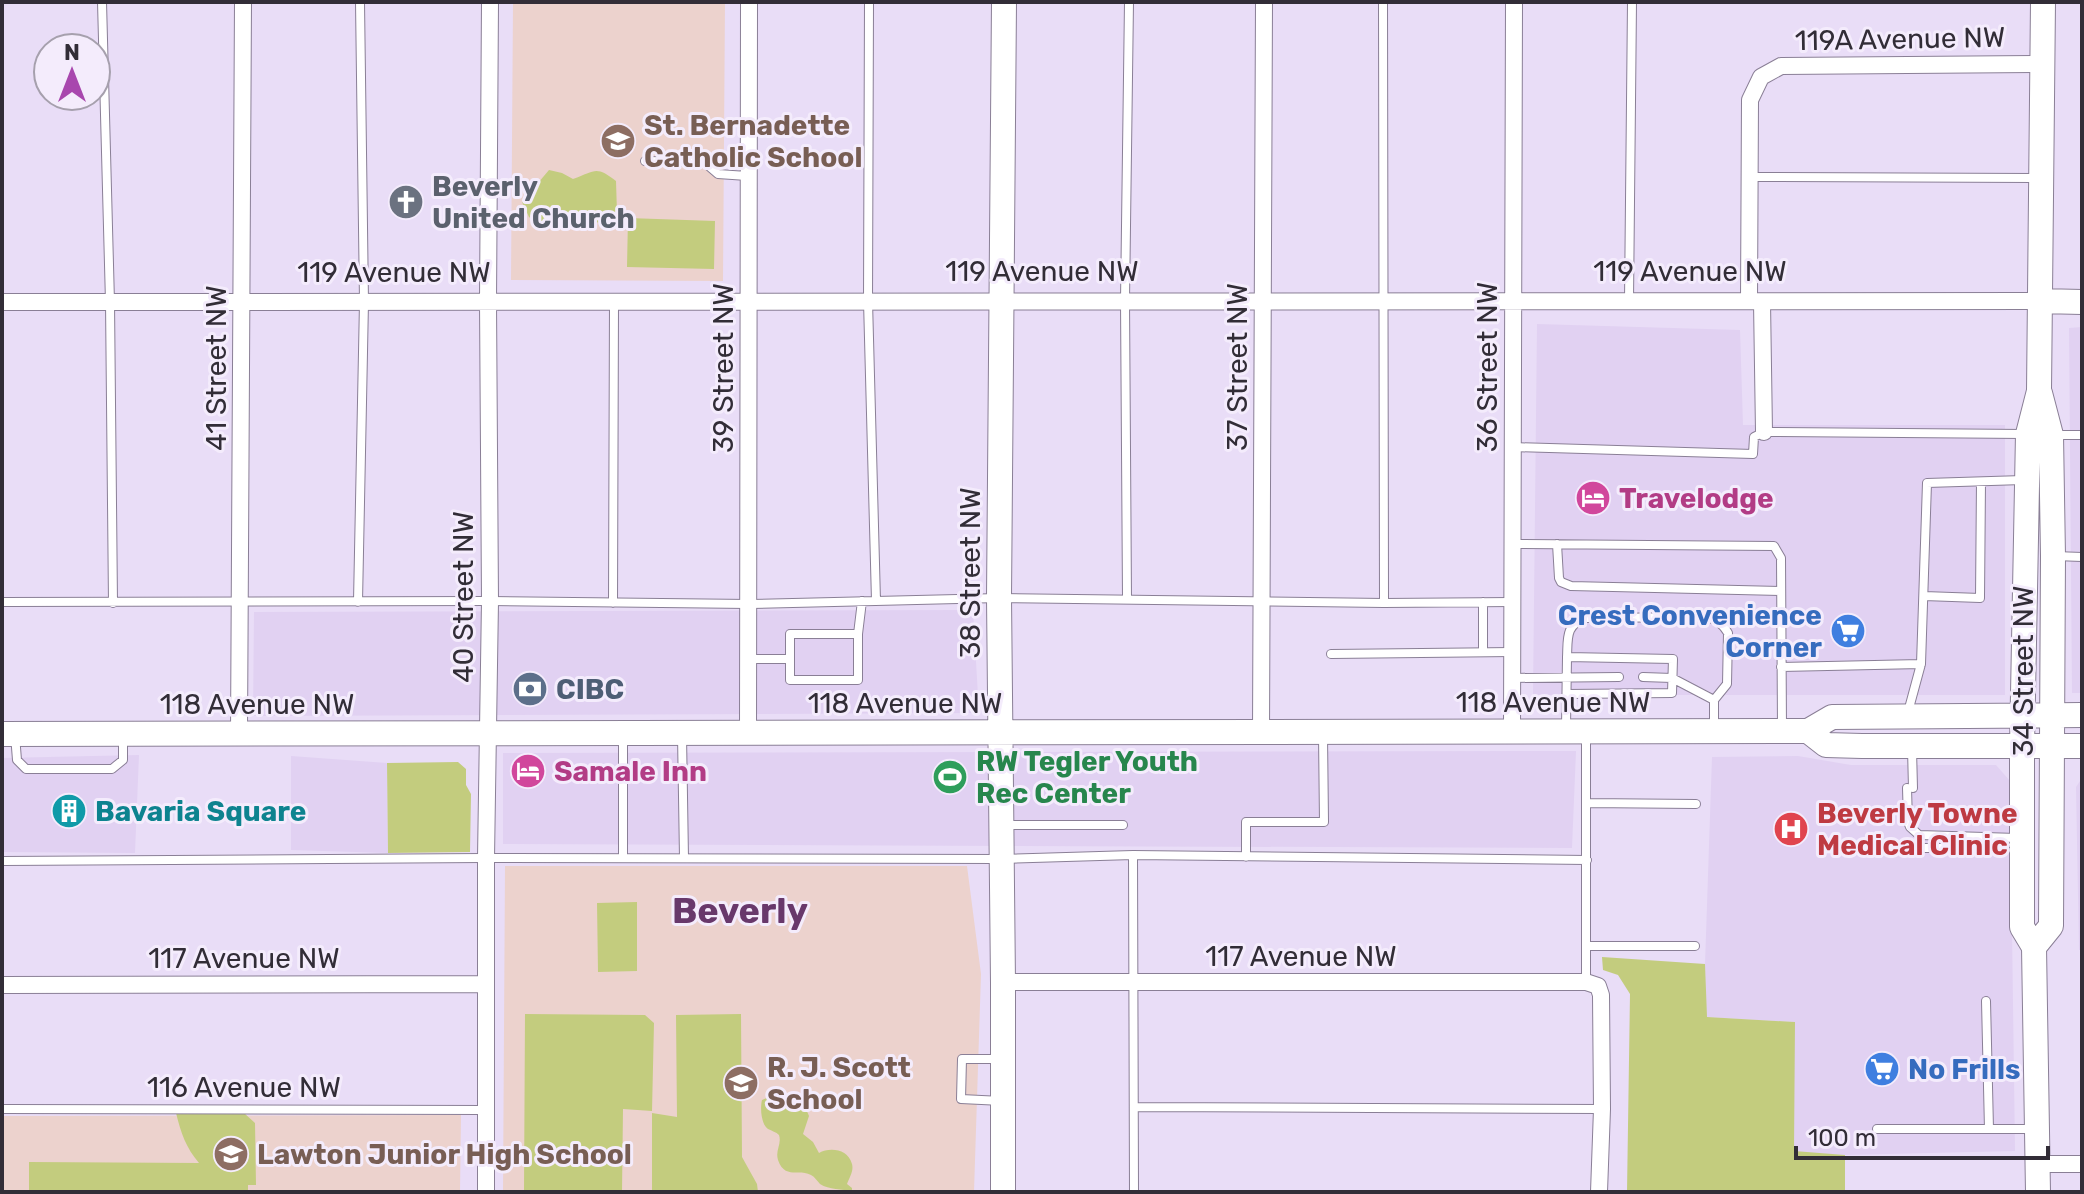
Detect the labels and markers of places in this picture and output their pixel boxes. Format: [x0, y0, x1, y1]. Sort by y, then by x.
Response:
place label: St. Bernadette Catholic School [644, 109, 862, 174]
school or university icon: St. Bernadette Catholic School [599, 122, 637, 160]
place label: Beverly United Church [432, 170, 635, 235]
church icon: Beverly United Church [387, 183, 425, 221]
hotel icon: Travelodge [1574, 479, 1612, 517]
place label: Travelodge [1619, 482, 1774, 515]
place label: Crest Convenience Corner [1558, 599, 1822, 664]
supermarket icon: Crest Convenience Corner [1829, 612, 1867, 650]
bank icon: CIBC [511, 670, 549, 708]
place label: CIBC [556, 673, 624, 706]
place label: RW Tegler Youth Rec Center [976, 745, 1198, 810]
hotel icon: Samale Inn [509, 752, 547, 790]
place label: Samale Inn [554, 755, 707, 788]
sports icon: RW Tegler Youth Rec Center [931, 758, 969, 796]
building icon: Bavaria Square [50, 792, 88, 830]
place label: Bavaria Square [95, 795, 306, 828]
place label: Beverly Towne Medical Clinic [1817, 797, 2018, 862]
hospital icon: Beverly Towne Medical Clinic [1772, 810, 1810, 848]
supermarket icon: No Frills [1863, 1050, 1901, 1088]
place label: R. J. Scott School [767, 1051, 911, 1116]
place label: No Frills [1908, 1053, 2020, 1086]
school or university icon: R. J. Scott School [722, 1064, 760, 1102]
school or university icon: Lawton Junior High School [212, 1135, 250, 1173]
place label: Lawton Junior High School [257, 1138, 632, 1171]

